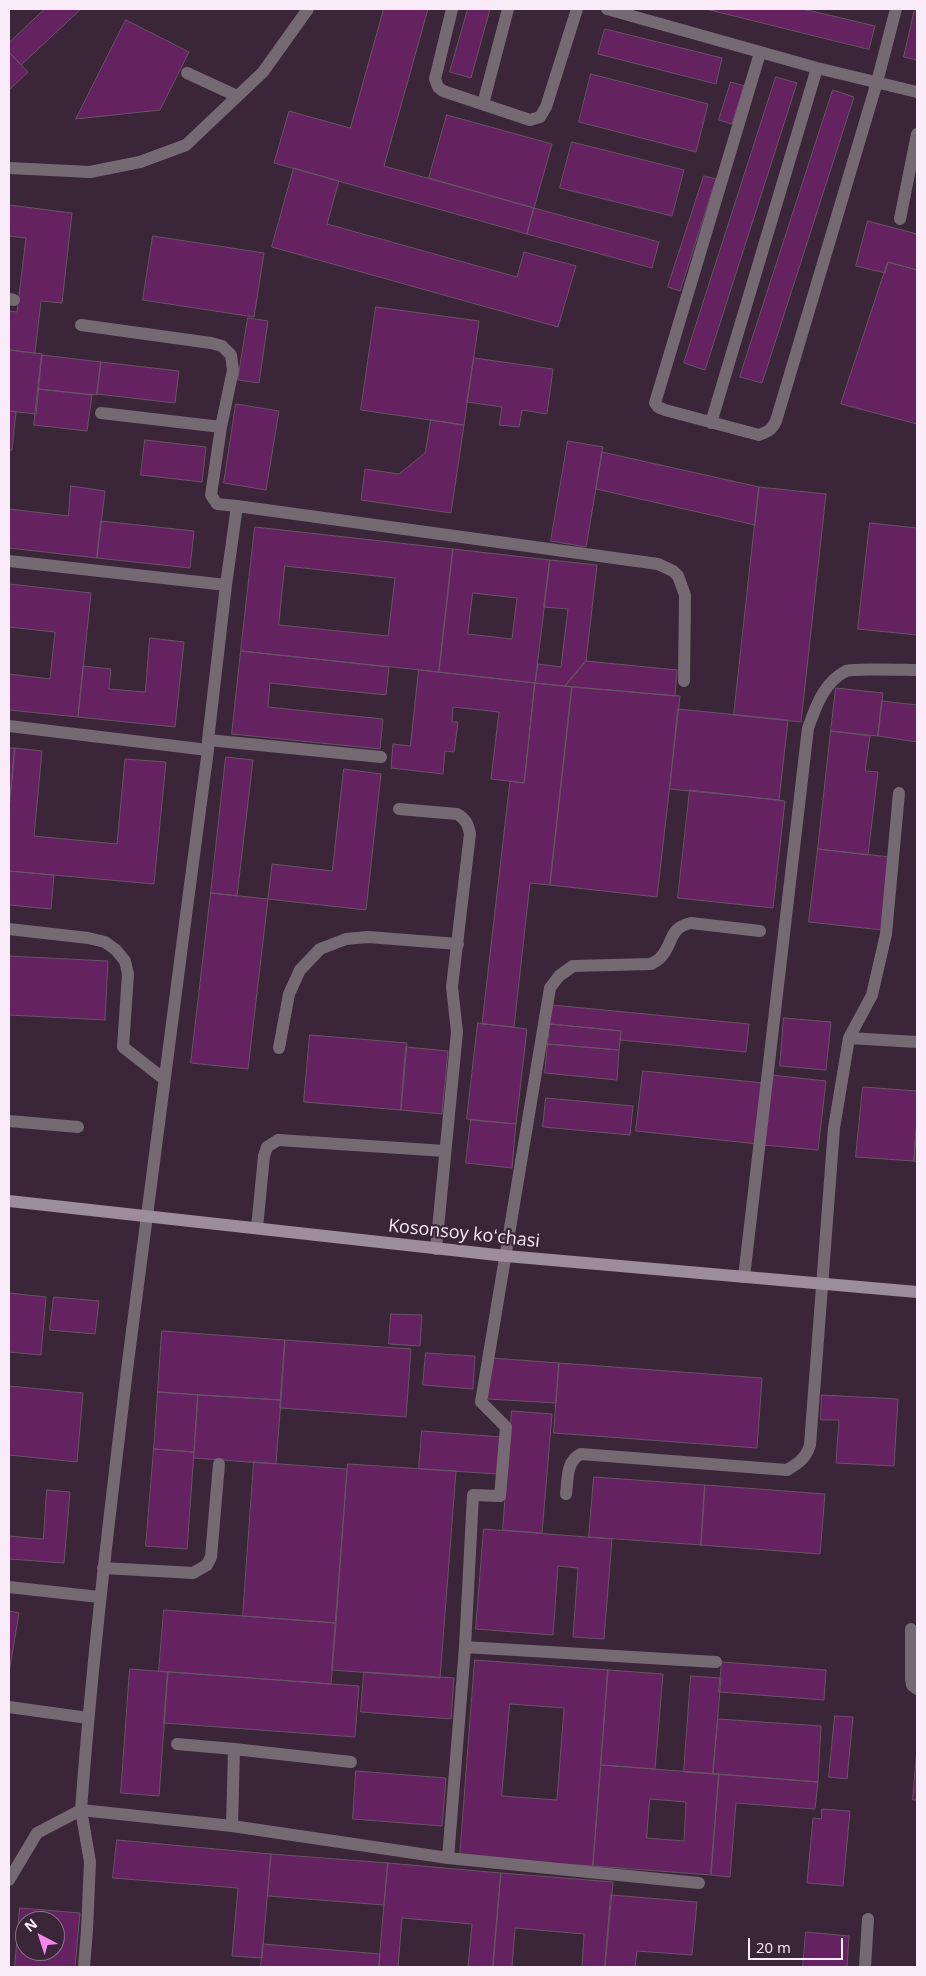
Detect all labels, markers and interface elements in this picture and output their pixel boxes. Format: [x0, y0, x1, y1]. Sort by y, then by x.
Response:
street label: Kosonsoy koʻchasi [387, 1215, 541, 1253]
north arrow [15, 1911, 65, 1961]
text: N [20, 1914, 41, 1936]
scale bar [751, 1928, 846, 1960]
text: 20 m [756, 1937, 791, 1957]

